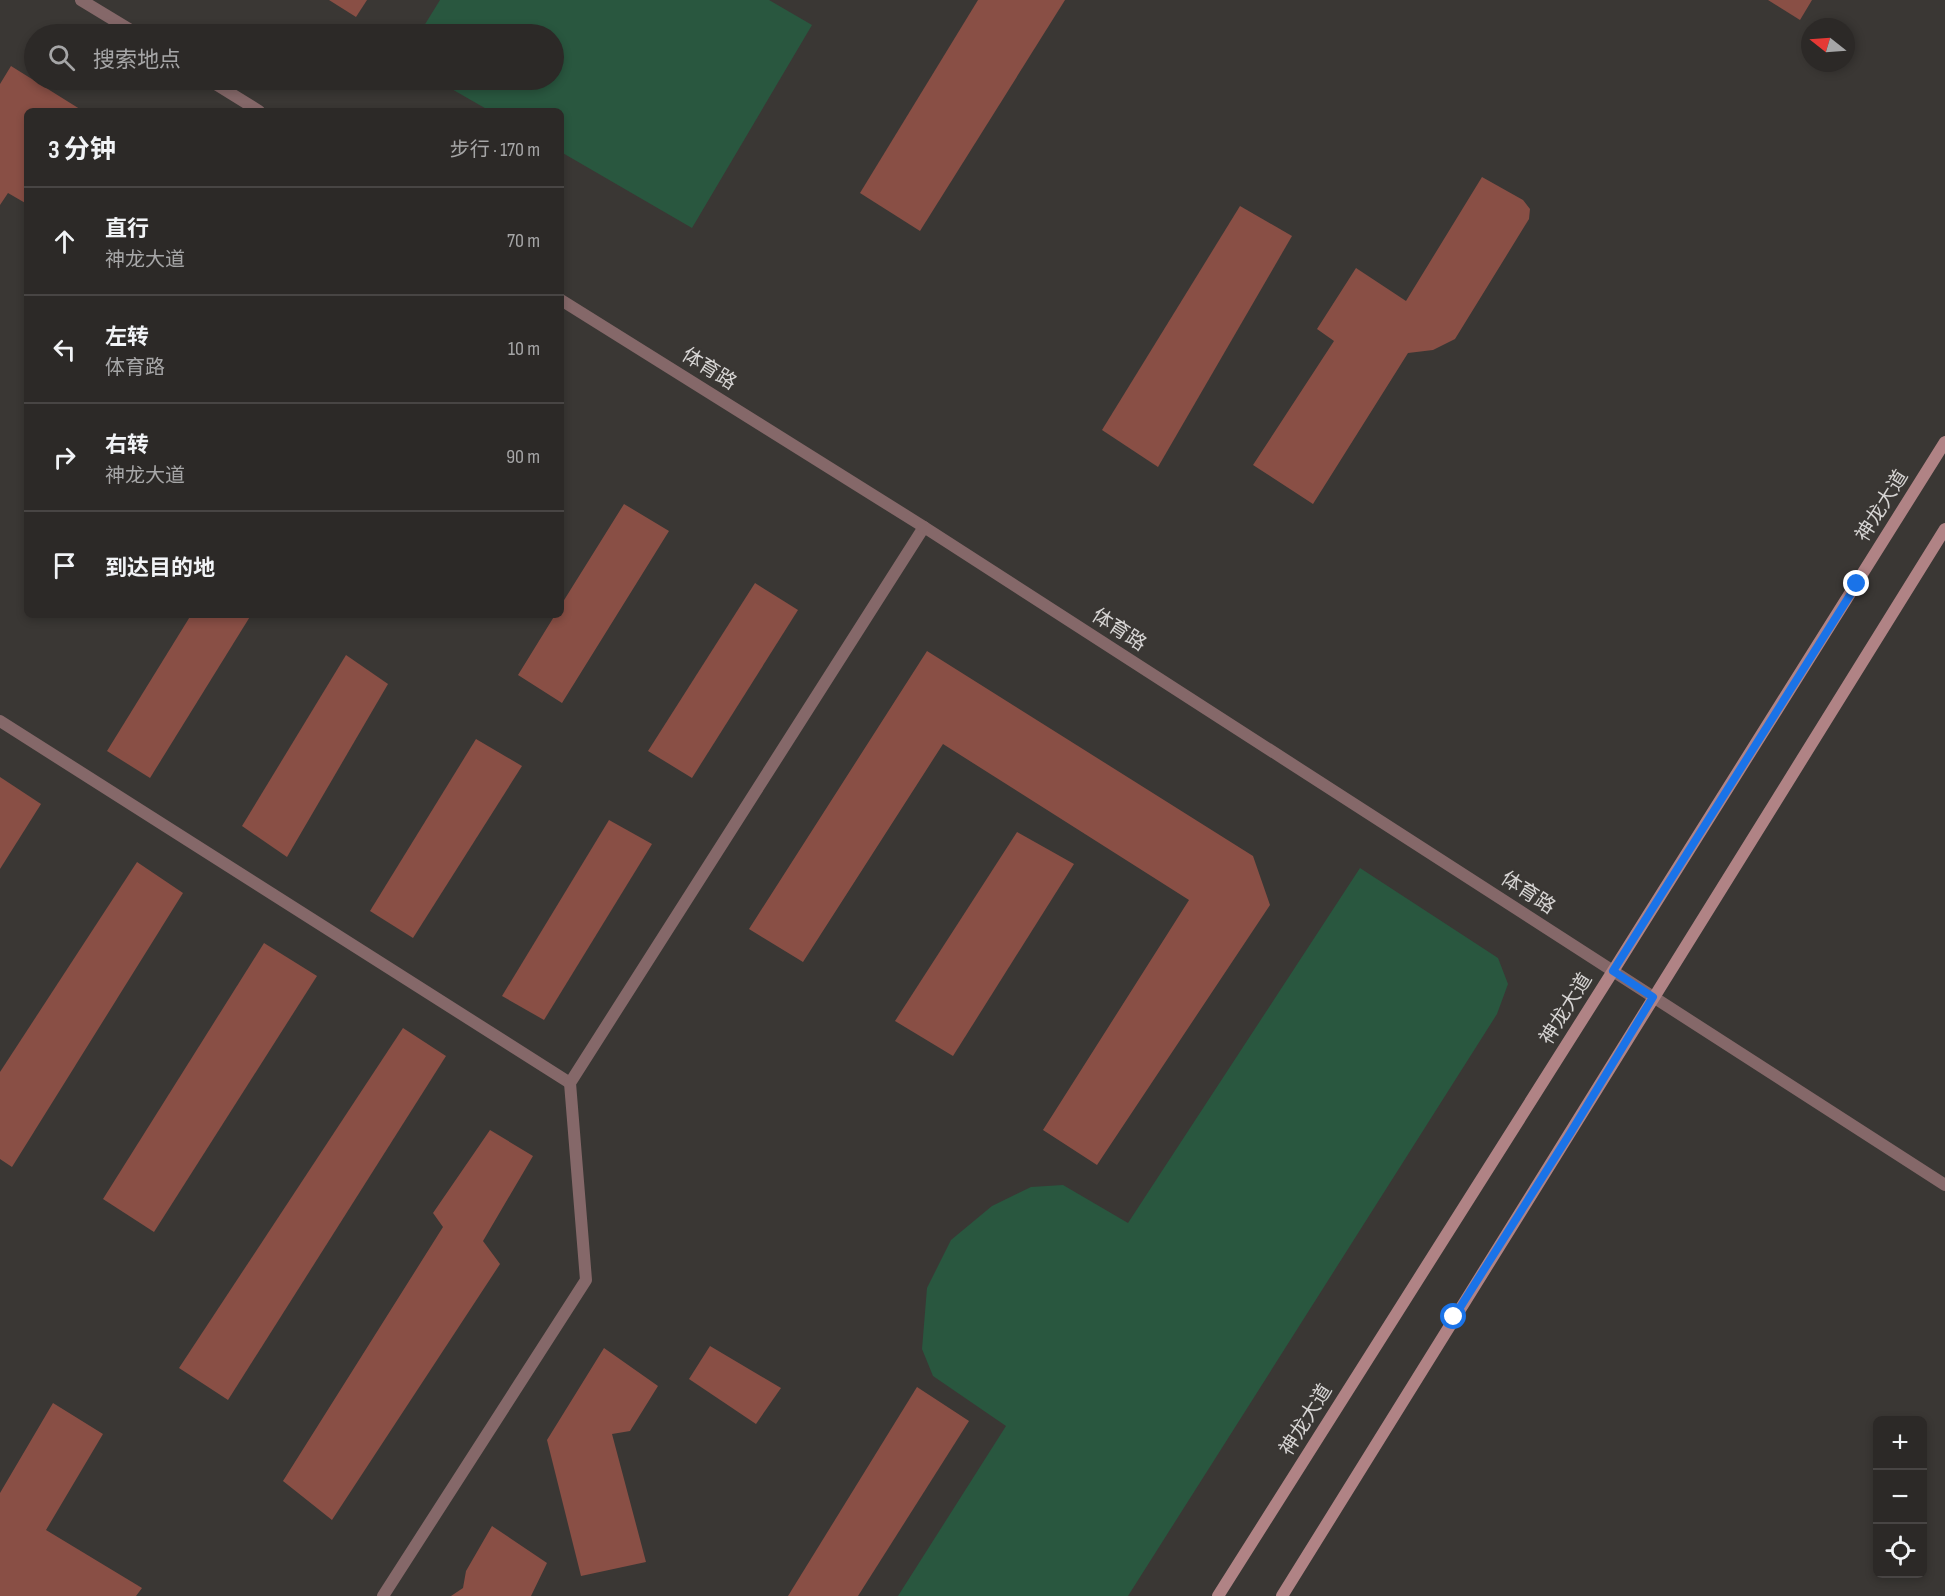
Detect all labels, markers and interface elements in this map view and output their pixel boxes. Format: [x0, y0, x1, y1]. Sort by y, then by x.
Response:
north arrow [1801, 18, 1855, 72]
search box [24, 24, 564, 90]
icon: search [45, 41, 78, 74]
text: 搜索地点 [93, 47, 181, 74]
text: 3 分钟 [48, 135, 116, 166]
text: 步行 · 170 m [450, 138, 540, 162]
text: 直行 [105, 216, 149, 243]
icon: ahead [48, 225, 81, 258]
text: 70 m [507, 229, 540, 253]
text: 神龙大道 [105, 248, 185, 272]
text: 左转 [105, 324, 149, 351]
icon: left [48, 333, 81, 366]
text: 10 m [508, 337, 540, 361]
street label: 体育路 [677, 343, 741, 395]
text: 体育路 [105, 356, 165, 380]
text: 右转 [105, 432, 149, 459]
icon: right [48, 441, 81, 474]
text: 90 m [506, 445, 540, 469]
text: 神龙大道 [105, 464, 185, 488]
street label: 神龙大道 [1851, 466, 1913, 546]
icon: arrive [48, 549, 81, 582]
text: 到达目的地 [105, 555, 215, 582]
route end [1843, 570, 1869, 596]
street label: 体育路 [1087, 604, 1151, 656]
street label: 体育路 [1496, 867, 1560, 919]
street label: 神龙大道 [1535, 969, 1597, 1049]
route start [1440, 1303, 1466, 1329]
street label: 神龙大道 [1275, 1380, 1337, 1460]
map controls [1873, 1416, 1927, 1578]
button: + [1873, 1416, 1927, 1470]
button: − [1873, 1470, 1927, 1524]
button: locate [1873, 1524, 1927, 1578]

